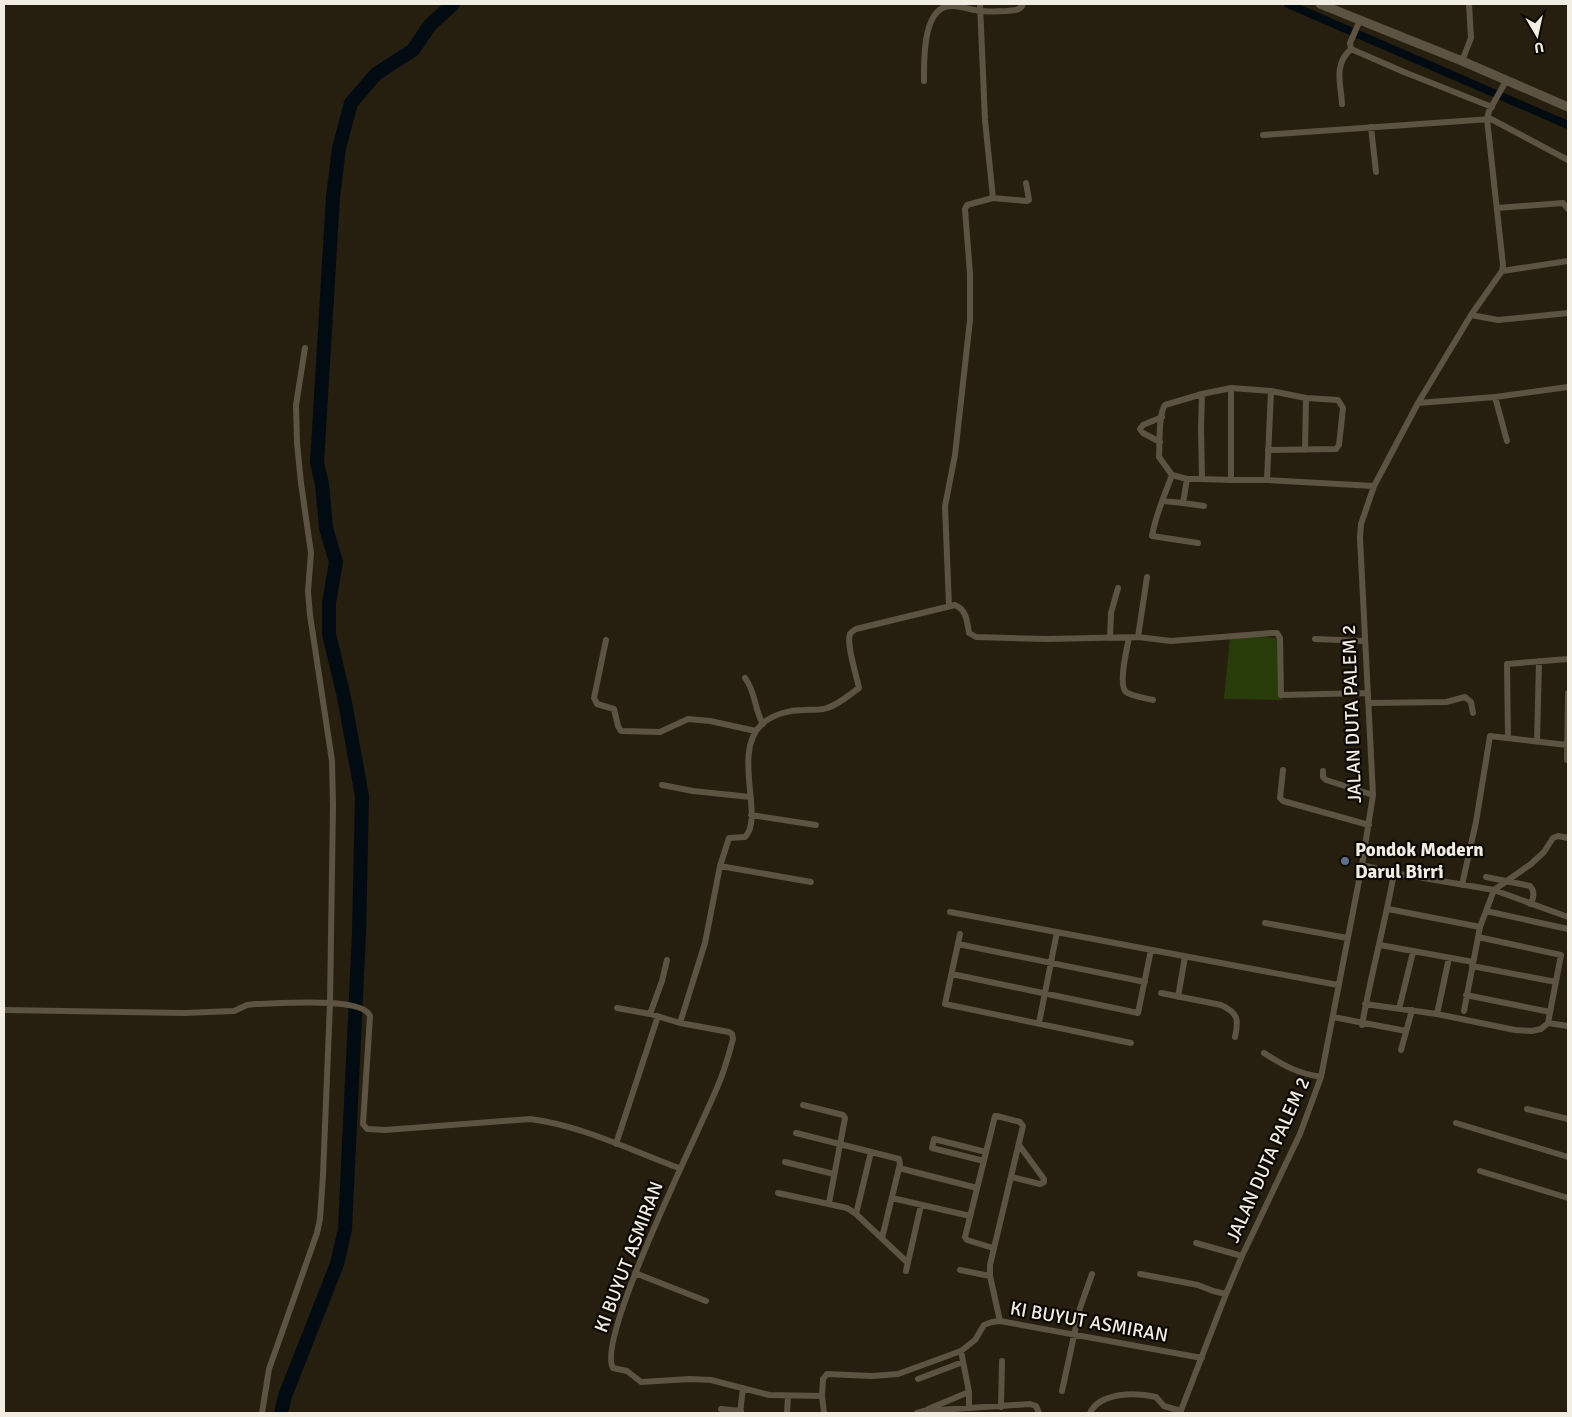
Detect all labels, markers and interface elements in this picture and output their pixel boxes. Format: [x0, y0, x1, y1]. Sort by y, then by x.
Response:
north arrow [1512, 10, 1562, 60]
text: U [1533, 38, 1545, 56]
street label: JALAN DUTA PALEM 2 [1337, 624, 1367, 804]
place label: Pondok Modern Darul Birri [1355, 838, 1484, 884]
marker: Pondok Modern Darul Birri [1339, 855, 1351, 867]
street label: JALAN DUTA PALEM 2 [1221, 1073, 1315, 1247]
street label: KI BUYUT ASMIRAN [589, 1178, 669, 1336]
street label: KI BUYUT ASMIRAN [1008, 1296, 1170, 1348]

